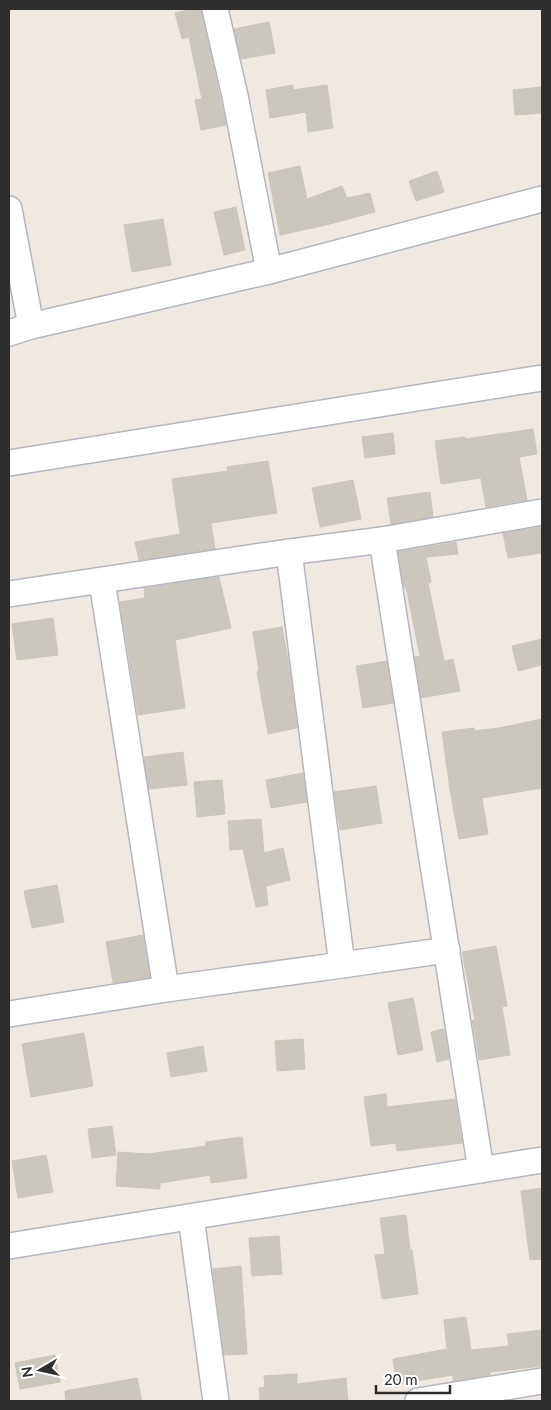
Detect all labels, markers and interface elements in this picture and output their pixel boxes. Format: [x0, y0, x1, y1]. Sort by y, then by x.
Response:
north arrow [15, 1345, 65, 1395]
scale bar [376, 1362, 450, 1394]
text: N [17, 1365, 36, 1379]
text: 20 m [384, 1370, 418, 1388]

